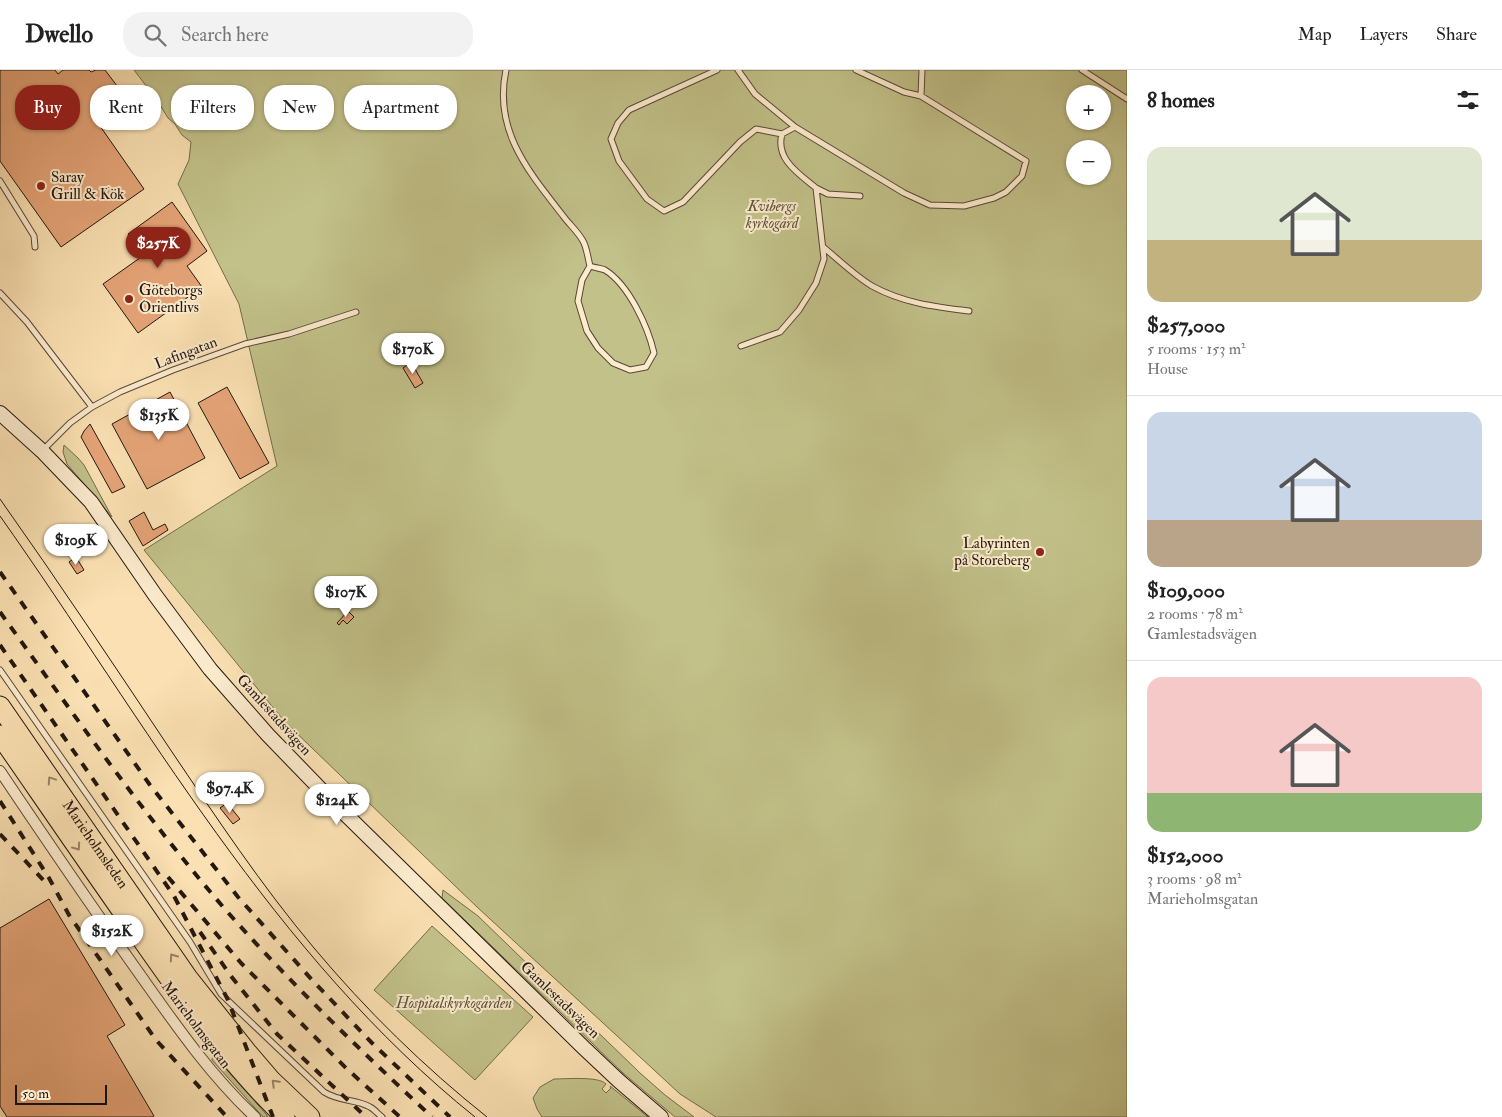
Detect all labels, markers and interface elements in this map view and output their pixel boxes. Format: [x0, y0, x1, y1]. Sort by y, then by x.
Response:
search box [123, 12, 473, 57]
text: Dwello [25, 19, 93, 50]
icon: search [141, 21, 169, 49]
text: Search here [181, 23, 269, 47]
text: Map [1298, 23, 1332, 46]
text: Layers [1360, 23, 1408, 46]
text: Share [1436, 23, 1477, 46]
chip: Buy [15, 85, 80, 130]
chip: Rent [90, 85, 161, 130]
chip: Filters [171, 85, 254, 130]
chip: New [264, 85, 334, 130]
chip: Apartment [344, 85, 457, 130]
map controls [1066, 85, 1111, 185]
button: + [1066, 85, 1111, 130]
icon: filters [1454, 86, 1482, 114]
text: 8 homes [1147, 87, 1215, 114]
button: − [1066, 140, 1111, 185]
place label: Saray Grill & Kök [51, 168, 124, 204]
icon: home [1270, 179, 1360, 269]
marker: Saray Grill & Kök [35, 180, 47, 192]
park label: Kvibergs kyrkogård [745, 197, 800, 233]
pin: $257K [123, 226, 193, 269]
text: $257K [137, 233, 179, 253]
place label: Göteborgs Orientlivs [139, 281, 203, 317]
marker: Göteborgs Orientlivs [123, 293, 135, 305]
text: $257,000 [1147, 312, 1225, 339]
street label: Lafingatan [152, 332, 220, 374]
pin: $170K [378, 332, 448, 375]
text: $170K [392, 339, 434, 359]
text: 5 rooms · 153 m² [1147, 339, 1246, 359]
text: House [1147, 359, 1188, 379]
pin: $135K [124, 398, 194, 441]
text: $135K [139, 405, 179, 425]
icon: home [1270, 445, 1360, 535]
pin: $109K [41, 524, 111, 566]
text: $109K [55, 530, 97, 550]
place label: Labyrinten på Storeberg [953, 534, 1031, 571]
marker: Labyrinten på Storeberg [1034, 546, 1046, 558]
pin: $107K [311, 576, 381, 618]
text: $109,000 [1147, 577, 1225, 604]
text: $107K [325, 582, 367, 602]
text: 2 rooms · 78 m² [1147, 604, 1243, 624]
text: Gamlestadsvägen [1147, 624, 1257, 644]
street label: Gamlestadsvägen [232, 670, 316, 760]
icon: home [1270, 710, 1360, 800]
pin: $97.4K [189, 772, 271, 814]
one-way arrow [48, 776, 57, 786]
text: $97.4K [206, 778, 254, 798]
pin: $124K [302, 784, 372, 826]
text: $124K [316, 790, 358, 810]
street label: Marieholmsleden [58, 796, 133, 892]
one-way arrow [71, 841, 80, 851]
text: $152,000 [1147, 842, 1223, 869]
text: 3 rooms · 98 m² [1147, 869, 1242, 889]
text: Marieholmsgatan [1147, 889, 1258, 909]
pin: $152K [77, 914, 147, 957]
text: $152K [92, 921, 132, 941]
one-way arrow [170, 953, 179, 962]
street label: Gamlestadsvägen [516, 957, 604, 1043]
street label: Marieholmsgatan [157, 978, 235, 1073]
park label: Hospitalskyrkogården [395, 994, 512, 1013]
one-way arrow [272, 1080, 281, 1089]
scale bar [15, 1082, 108, 1105]
text: 50 m [22, 1085, 49, 1102]

